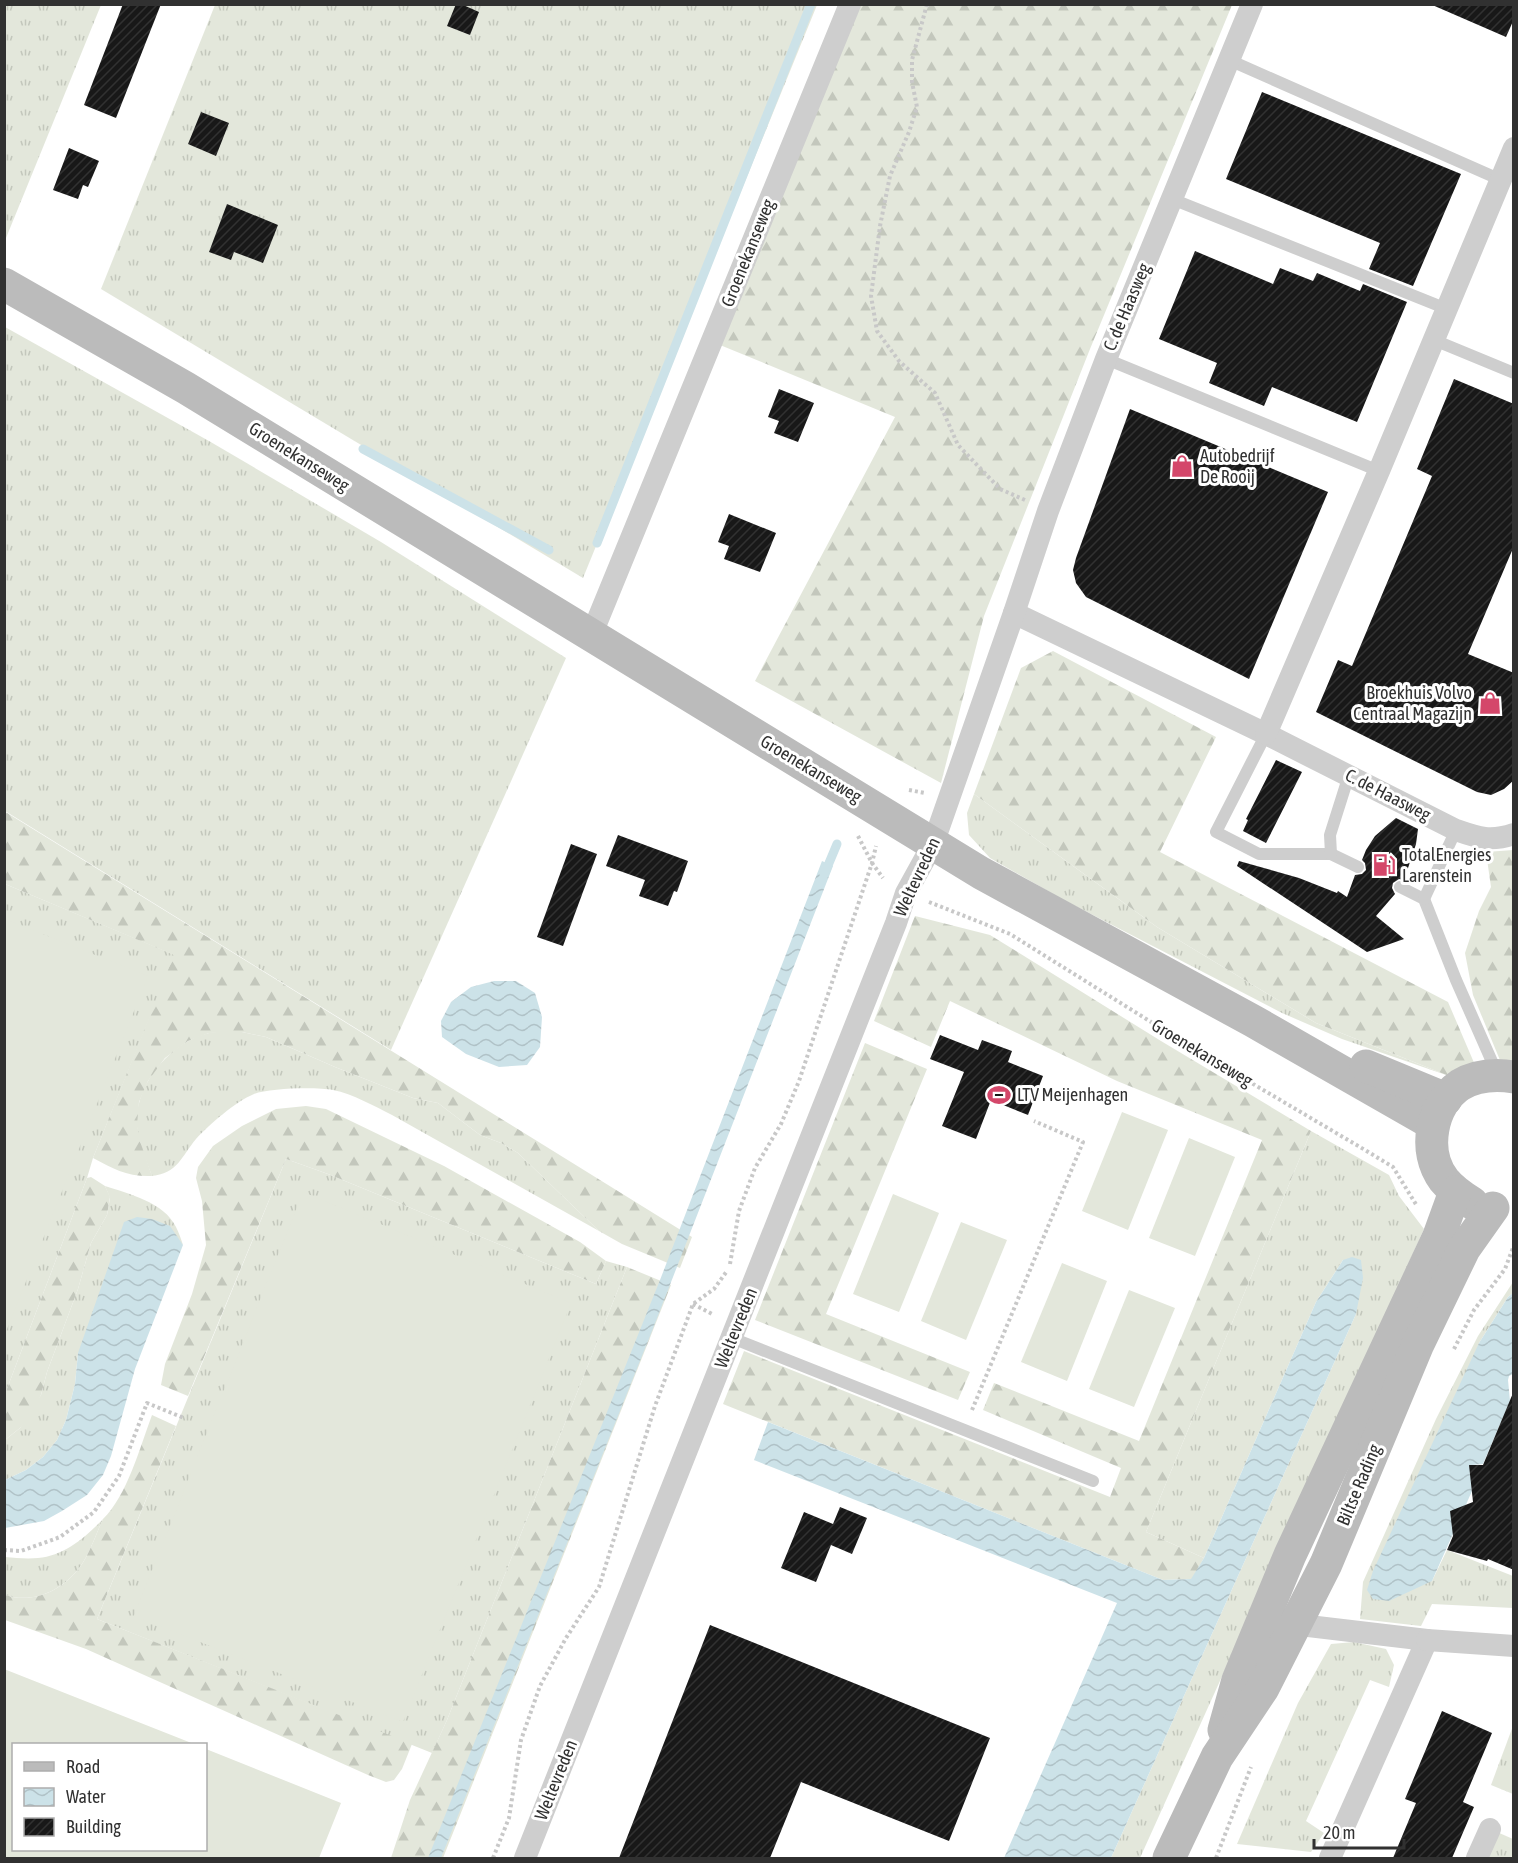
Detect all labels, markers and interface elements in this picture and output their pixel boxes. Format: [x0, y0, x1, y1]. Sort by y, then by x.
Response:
street label: Groenekanseweg [716, 196, 779, 310]
street label: C. de Haasweg [1099, 260, 1154, 354]
street label: Groenekanseweg [245, 417, 353, 496]
place label: Autobedrijf De Rooij [1200, 445, 1275, 487]
shop icon: Autobedrijf De Rooij [1169, 453, 1195, 479]
place label: Broekhuis Volvo Centraal Magazijn [1353, 682, 1472, 724]
shop icon: Broekhuis Volvo Centraal Magazijn [1477, 690, 1503, 716]
street label: Groenekanseweg [757, 730, 866, 807]
street label: C. de Haasweg [1342, 764, 1435, 825]
street label: Weltevreden [889, 834, 944, 920]
place label: TotalEnergies Larenstein [1402, 844, 1491, 886]
fuel station icon: TotalEnergies Larenstein [1371, 852, 1397, 878]
street label: Groenekanseweg [1148, 1014, 1257, 1091]
sports icon: LTV Meijenhagen [986, 1082, 1012, 1108]
place label: LTV Meijenhagen [1017, 1084, 1128, 1105]
street label: Weltevreden [710, 1285, 761, 1371]
street label: Biltse Rading [1332, 1441, 1385, 1529]
street label: Weltevreden [530, 1737, 581, 1823]
legend [12, 1743, 207, 1851]
text: Road [66, 1756, 100, 1777]
text: Water [66, 1786, 106, 1807]
scale bar [1314, 1812, 1404, 1850]
text: Building [66, 1816, 121, 1837]
text: 20 m [1323, 1822, 1355, 1843]

